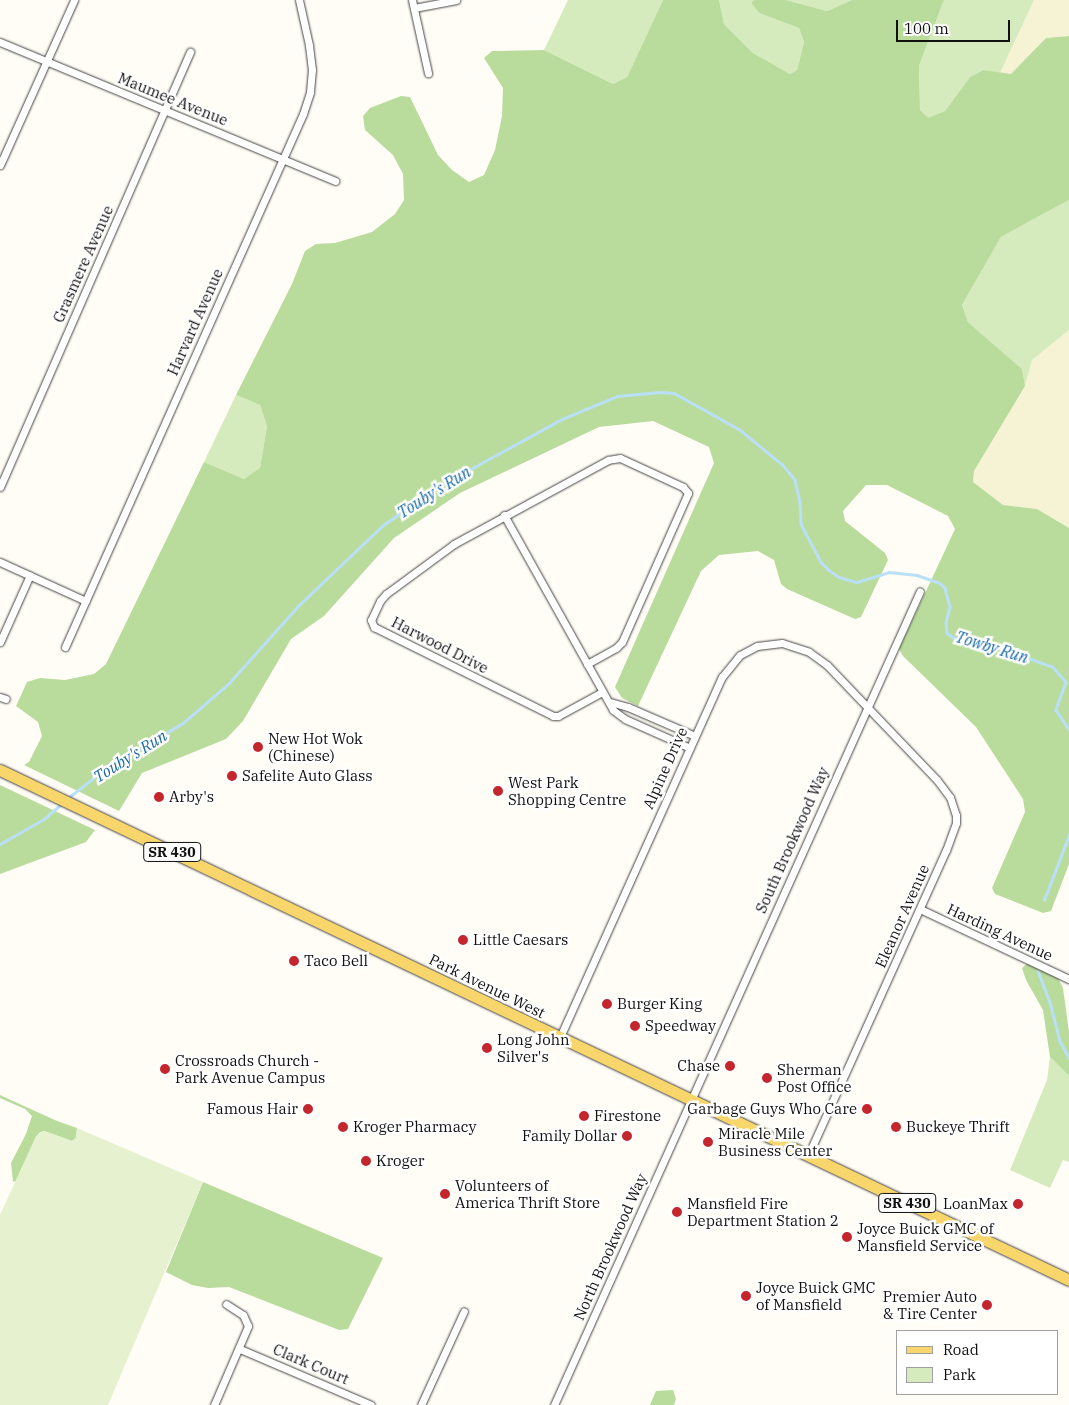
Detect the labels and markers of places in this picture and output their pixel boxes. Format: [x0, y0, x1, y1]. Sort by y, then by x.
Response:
place label: New Hot Wok (Chinese) [268, 729, 363, 764]
marker: New Hot Wok (Chinese) [252, 741, 264, 753]
place label: Safelite Auto Glass [242, 767, 373, 785]
marker: Safelite Auto Glass [226, 770, 238, 782]
place label: West Park Shopping Centre [508, 773, 626, 808]
marker: West Park Shopping Centre [492, 785, 504, 797]
place label: Arby's [169, 788, 214, 806]
marker: Arby's [153, 791, 165, 803]
place label: Little Caesars [473, 931, 568, 949]
marker: Little Caesars [457, 934, 469, 946]
place label: Taco Bell [304, 952, 368, 970]
marker: Taco Bell [288, 955, 300, 967]
place label: Burger King [617, 995, 702, 1013]
marker: Burger King [601, 998, 613, 1010]
place label: Speedway [645, 1017, 716, 1035]
marker: Speedway [629, 1020, 641, 1032]
place label: Long John Silver's [497, 1030, 570, 1065]
marker: Long John Silver's [481, 1042, 493, 1054]
place label: Crossroads Church - Park Avenue Campus [175, 1051, 325, 1086]
place label: Chase [677, 1057, 720, 1075]
marker: Chase [724, 1060, 736, 1072]
place label: Sherman Post Office [777, 1060, 852, 1095]
marker: Crossroads Church - Park Avenue Campus [159, 1063, 171, 1075]
marker: Sherman Post Office [761, 1072, 773, 1084]
place label: Famous Hair [207, 1100, 298, 1118]
place label: Garbage Guys Who Care [687, 1100, 857, 1118]
marker: Famous Hair [302, 1103, 314, 1115]
marker: Garbage Guys Who Care [861, 1103, 873, 1115]
place label: Firestone [594, 1107, 661, 1125]
marker: Firestone [578, 1110, 590, 1122]
place label: Kroger Pharmacy [353, 1118, 477, 1136]
place label: Buckeye Thrift [906, 1118, 1010, 1136]
marker: Kroger Pharmacy [337, 1121, 349, 1133]
marker: Buckeye Thrift [890, 1121, 902, 1133]
place label: Miracle Mile Business Center [718, 1124, 832, 1159]
place label: Family Dollar [522, 1127, 617, 1145]
marker: Family Dollar [621, 1130, 633, 1142]
marker: Miracle Mile Business Center [702, 1136, 714, 1148]
place label: Kroger [376, 1152, 424, 1170]
marker: Kroger [360, 1155, 372, 1167]
place label: Volunteers of America Thrift Store [455, 1176, 600, 1211]
marker: Volunteers of America Thrift Store [439, 1188, 451, 1200]
place label: Mansfield Fire Department Station 2 [687, 1194, 839, 1229]
place label: LoanMax [943, 1195, 1008, 1213]
marker: LoanMax [1012, 1198, 1024, 1210]
marker: Mansfield Fire Department Station 2 [671, 1206, 683, 1218]
place label: Joyce Buick GMC of Mansfield Service [857, 1219, 994, 1254]
marker: Joyce Buick GMC of Mansfield Service [841, 1231, 853, 1243]
place label: Joyce Buick GMC of Mansfield [756, 1278, 876, 1313]
place label: Premier Auto & Tire Center [883, 1287, 977, 1322]
marker: Joyce Buick GMC of Mansfield [740, 1290, 752, 1302]
marker: Premier Auto & Tire Center [981, 1299, 993, 1311]

